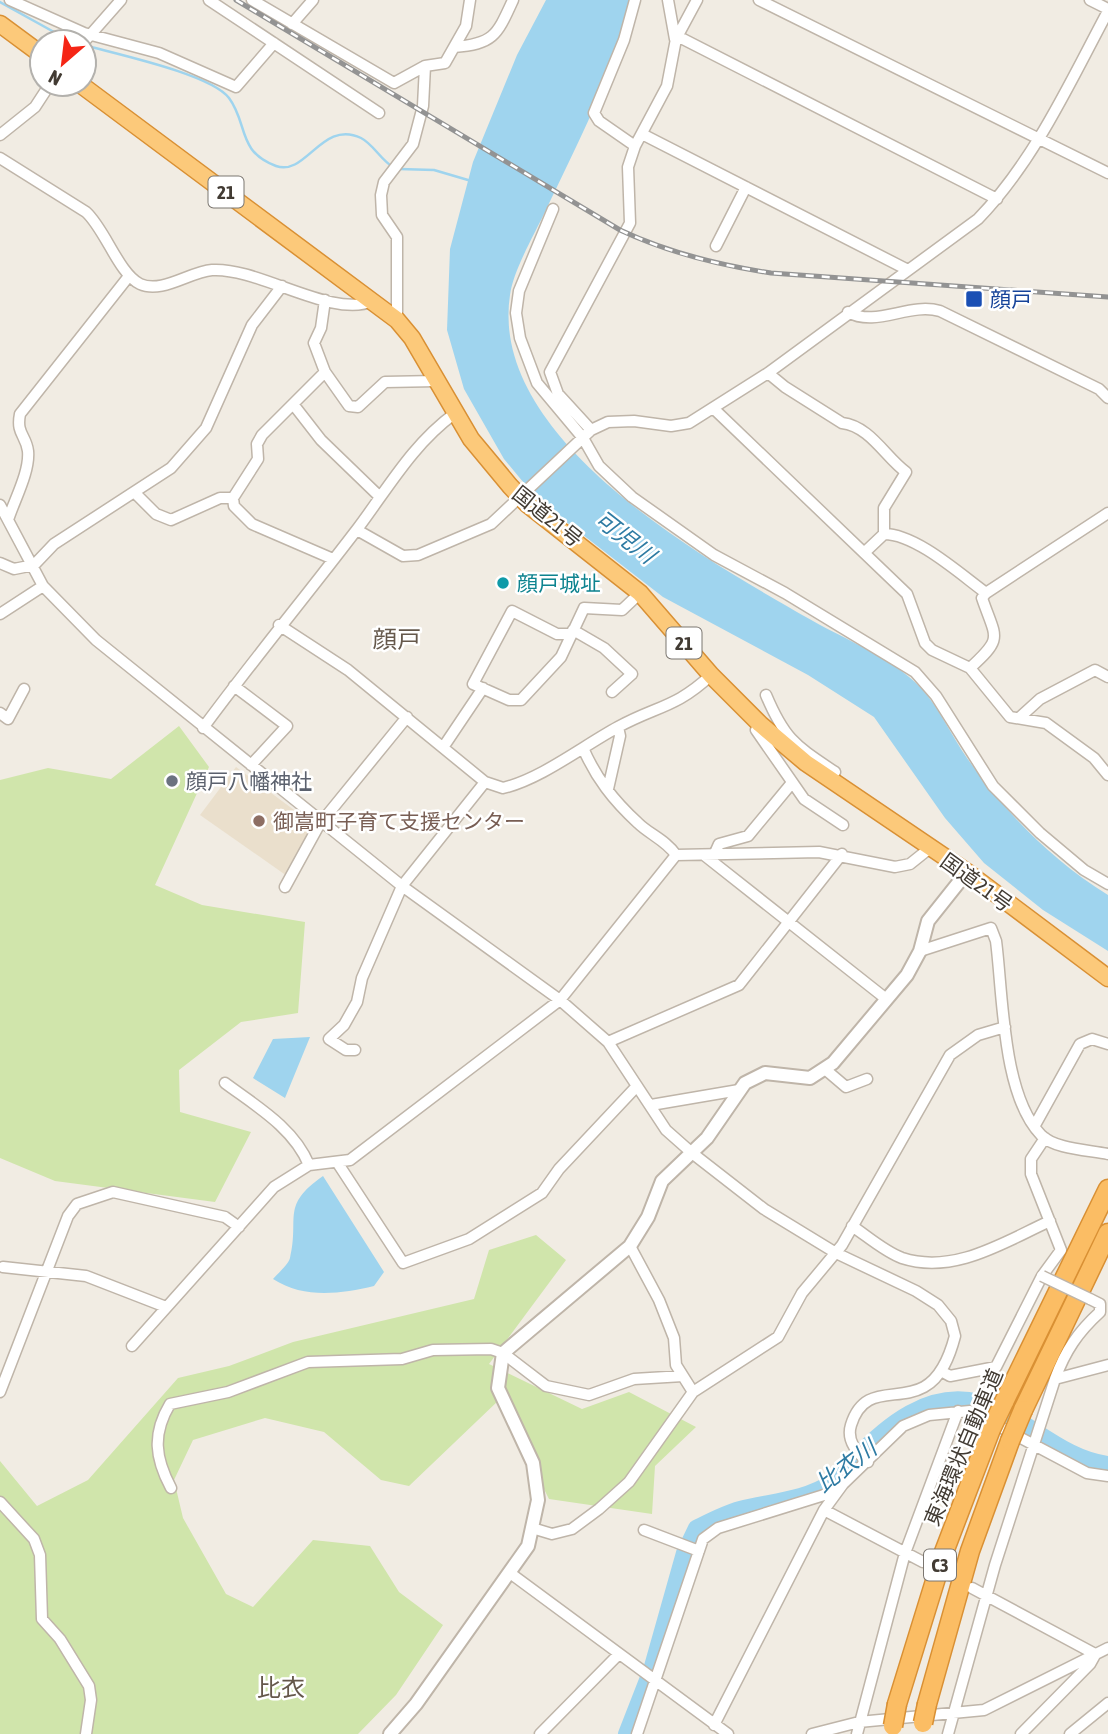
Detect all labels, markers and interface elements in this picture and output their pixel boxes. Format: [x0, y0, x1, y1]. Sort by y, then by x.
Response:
north arrow [28, 28, 98, 98]
text: N [45, 66, 65, 90]
road number: 21 [208, 176, 244, 208]
place label: 顔戸 [990, 287, 1032, 311]
marker: 顔戸 [964, 289, 984, 309]
street label: 国道21号 [508, 481, 588, 551]
water label: 可児川 [590, 506, 663, 570]
place label: 顔戸城址 [517, 571, 601, 595]
marker: 顔戸城址 [495, 575, 511, 591]
district label: 顔戸 [373, 626, 421, 653]
road number: 21 [666, 628, 702, 658]
place label: 顔戸八幡神社 [186, 769, 312, 793]
marker: 顔戸八幡神社 [164, 773, 180, 789]
place label: 御嵩町子育て支援センター [273, 809, 525, 833]
marker: 御嵩町子育て支援センター [251, 813, 267, 829]
street label: 国道21号 [936, 848, 1018, 916]
street label: 東海環状自動車道 [919, 1365, 1007, 1529]
water label: 比衣川 [811, 1433, 884, 1497]
road number: C3 [924, 1550, 956, 1581]
district label: 比衣 [257, 1674, 305, 1701]

